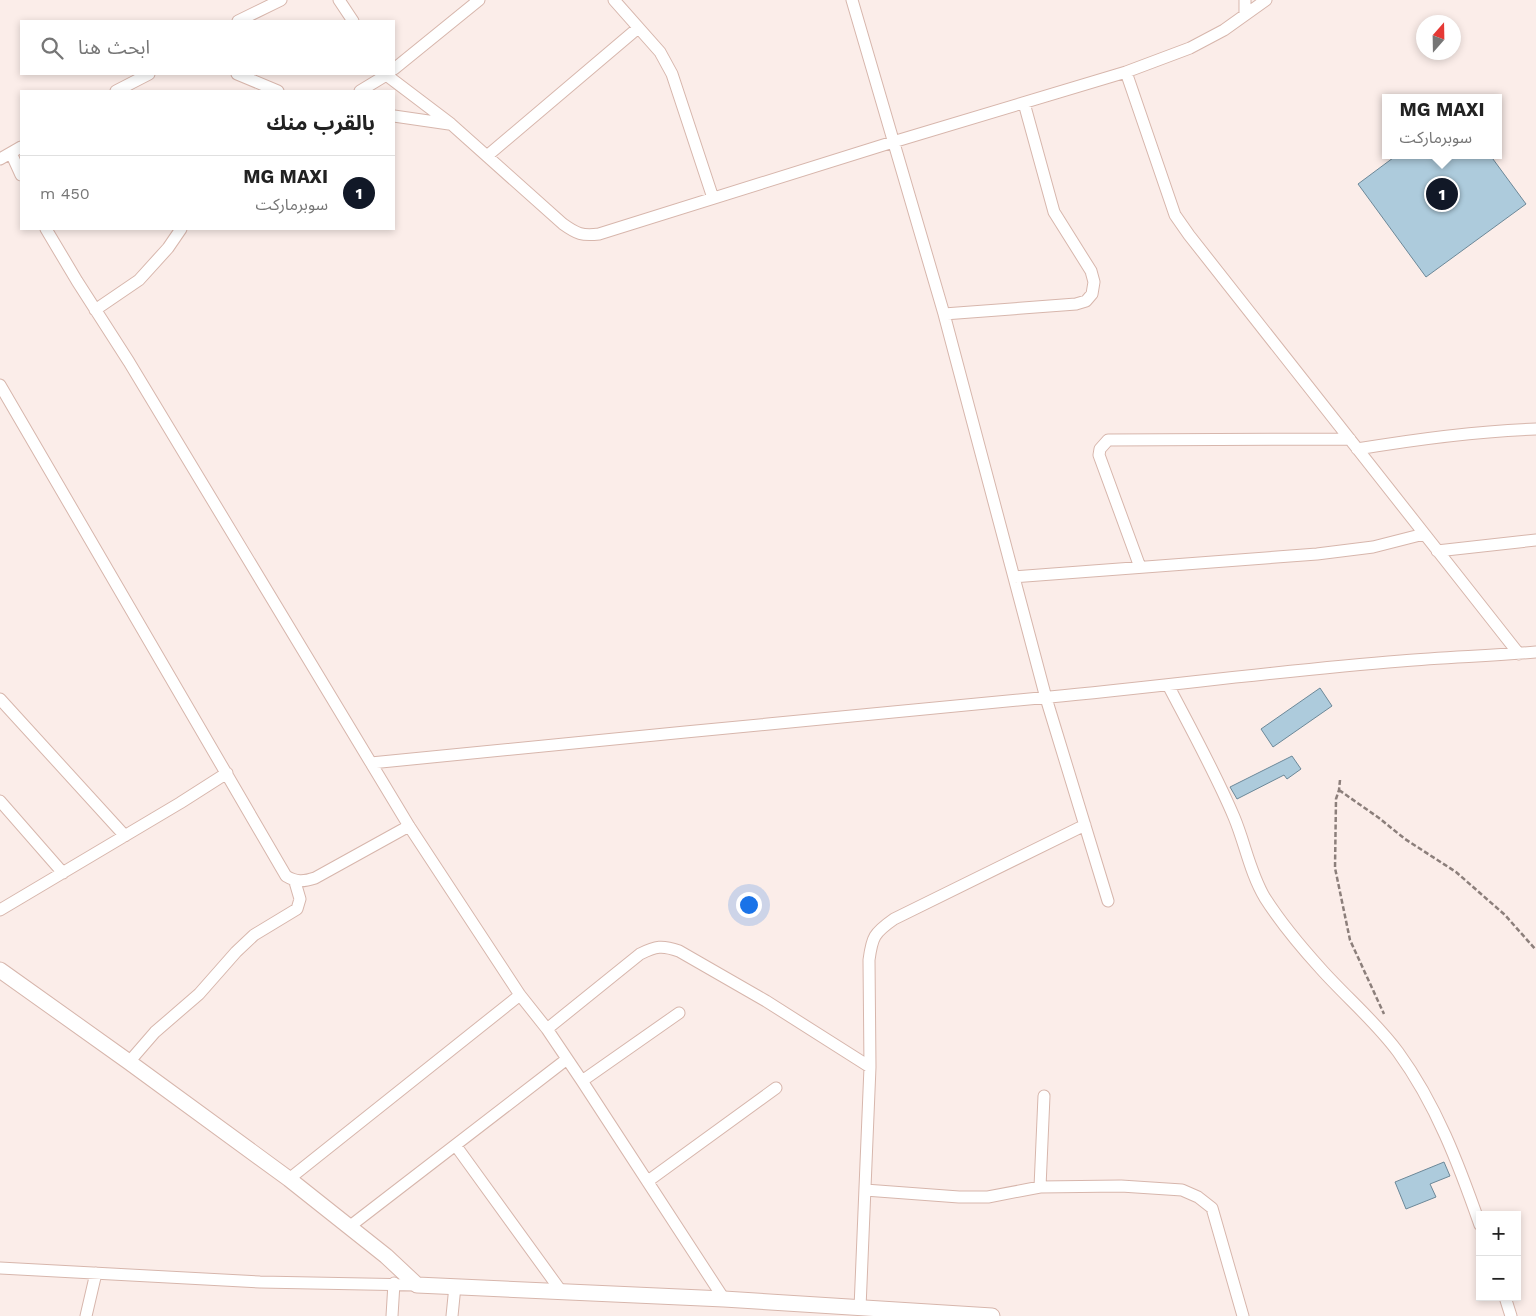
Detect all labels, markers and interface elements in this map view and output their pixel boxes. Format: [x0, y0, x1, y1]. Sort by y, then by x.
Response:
north arrow [1416, 15, 1461, 60]
search box [20, 20, 395, 75]
icon: search [38, 34, 66, 62]
text: ابحث هنا [78, 36, 150, 59]
popup [1382, 94, 1502, 159]
text: MG MAXI [1400, 98, 1484, 121]
text: بالقرب منك [267, 110, 375, 135]
text: سوبرماركت [1400, 128, 1472, 147]
text: MG MAXI [243, 165, 328, 188]
pin: 1 [1426, 175, 1458, 213]
text: 450 m [40, 184, 90, 203]
text: 1 [356, 184, 362, 203]
text: سوبرماركت [256, 195, 328, 214]
your location [736, 892, 762, 918]
map controls [1476, 1211, 1521, 1301]
button: + [1476, 1211, 1521, 1256]
button: − [1476, 1256, 1521, 1301]

